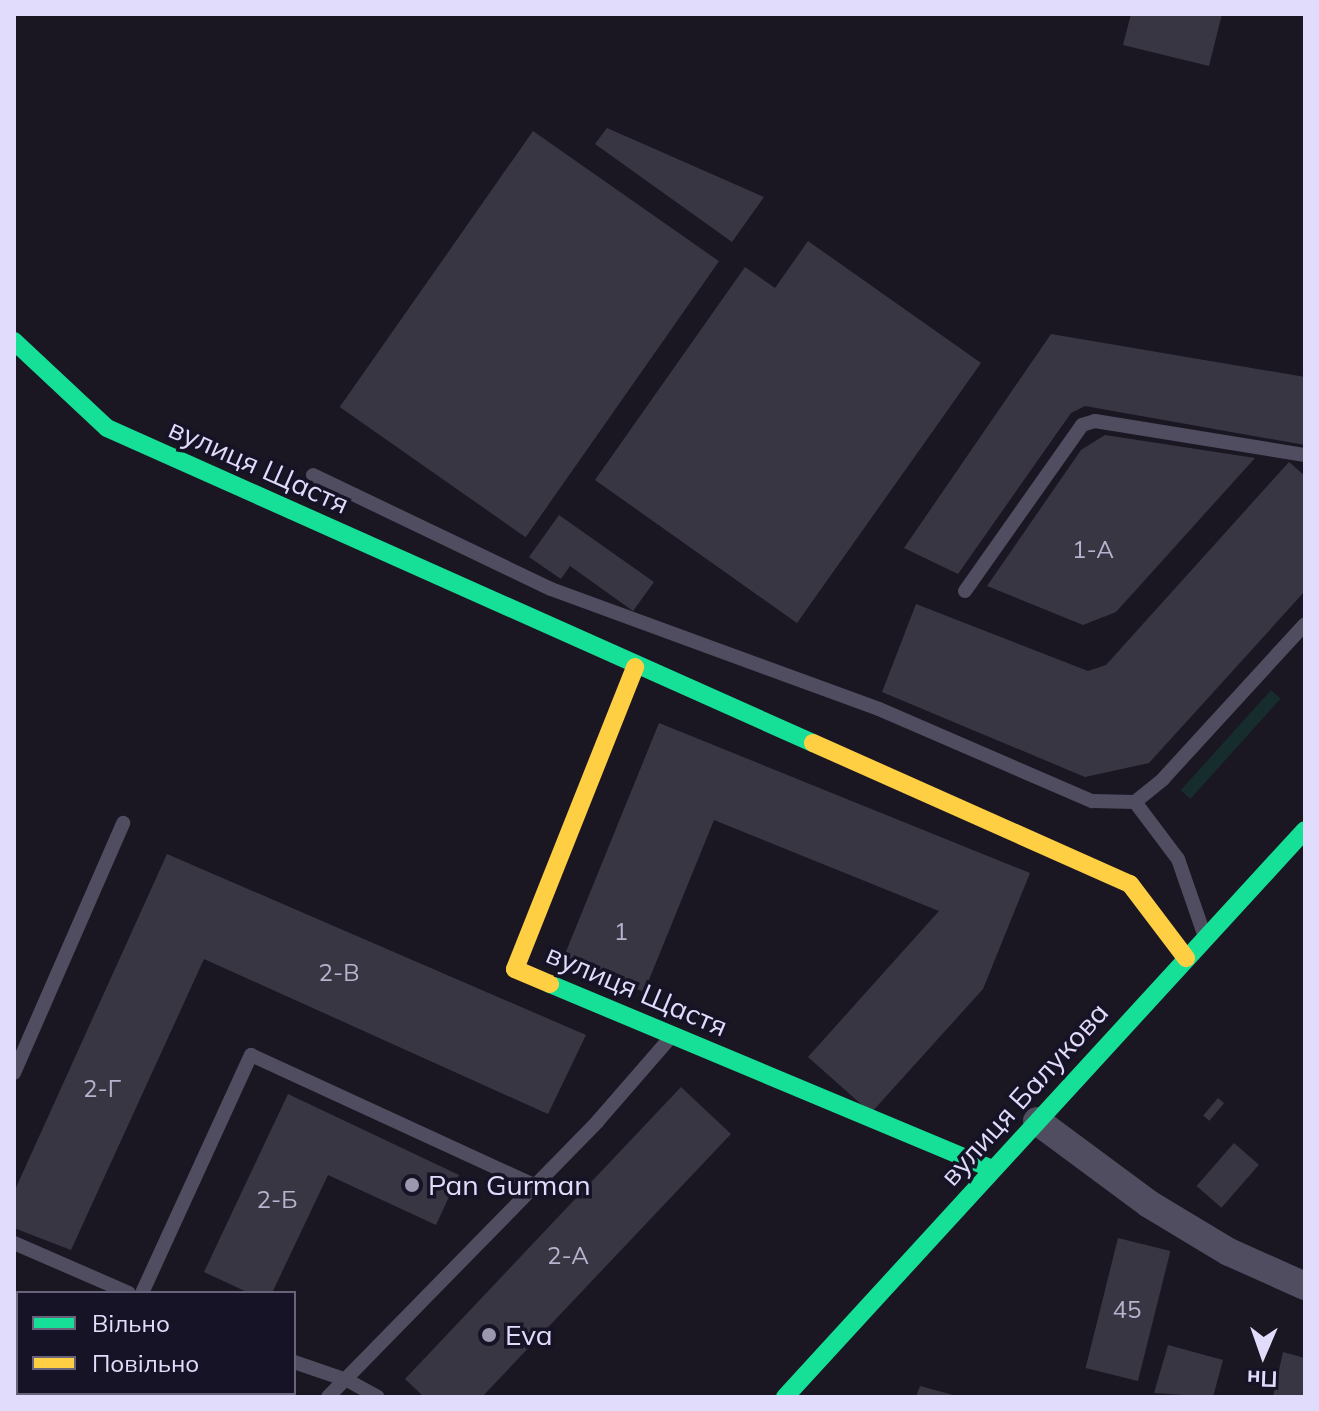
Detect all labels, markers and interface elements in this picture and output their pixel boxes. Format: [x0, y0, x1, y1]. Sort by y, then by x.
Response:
street label: вулиця Щастя [164, 411, 354, 521]
house number: 1-А [1072, 536, 1114, 564]
house number: 1 [614, 918, 628, 946]
street label: вулиця Щастя [541, 937, 733, 1043]
house number: 2-В [319, 959, 359, 987]
street label: вулиця Балукова [933, 996, 1115, 1192]
house number: 2-Г [83, 1075, 121, 1103]
place label: Pan Gurman [428, 1168, 591, 1202]
marker: Pan Gurman [403, 1176, 421, 1194]
house number: 2-Б [257, 1186, 297, 1214]
house number: 2-А [547, 1242, 589, 1270]
legend [16, 1291, 296, 1395]
house number: 45 [1113, 1296, 1141, 1324]
text: Вільно [92, 1308, 170, 1338]
north arrow [1223, 1315, 1303, 1395]
place label: Eva [505, 1318, 553, 1352]
marker: Eva [480, 1326, 498, 1344]
text: Повільно [92, 1348, 199, 1378]
text: Пн [1246, 1364, 1278, 1394]

